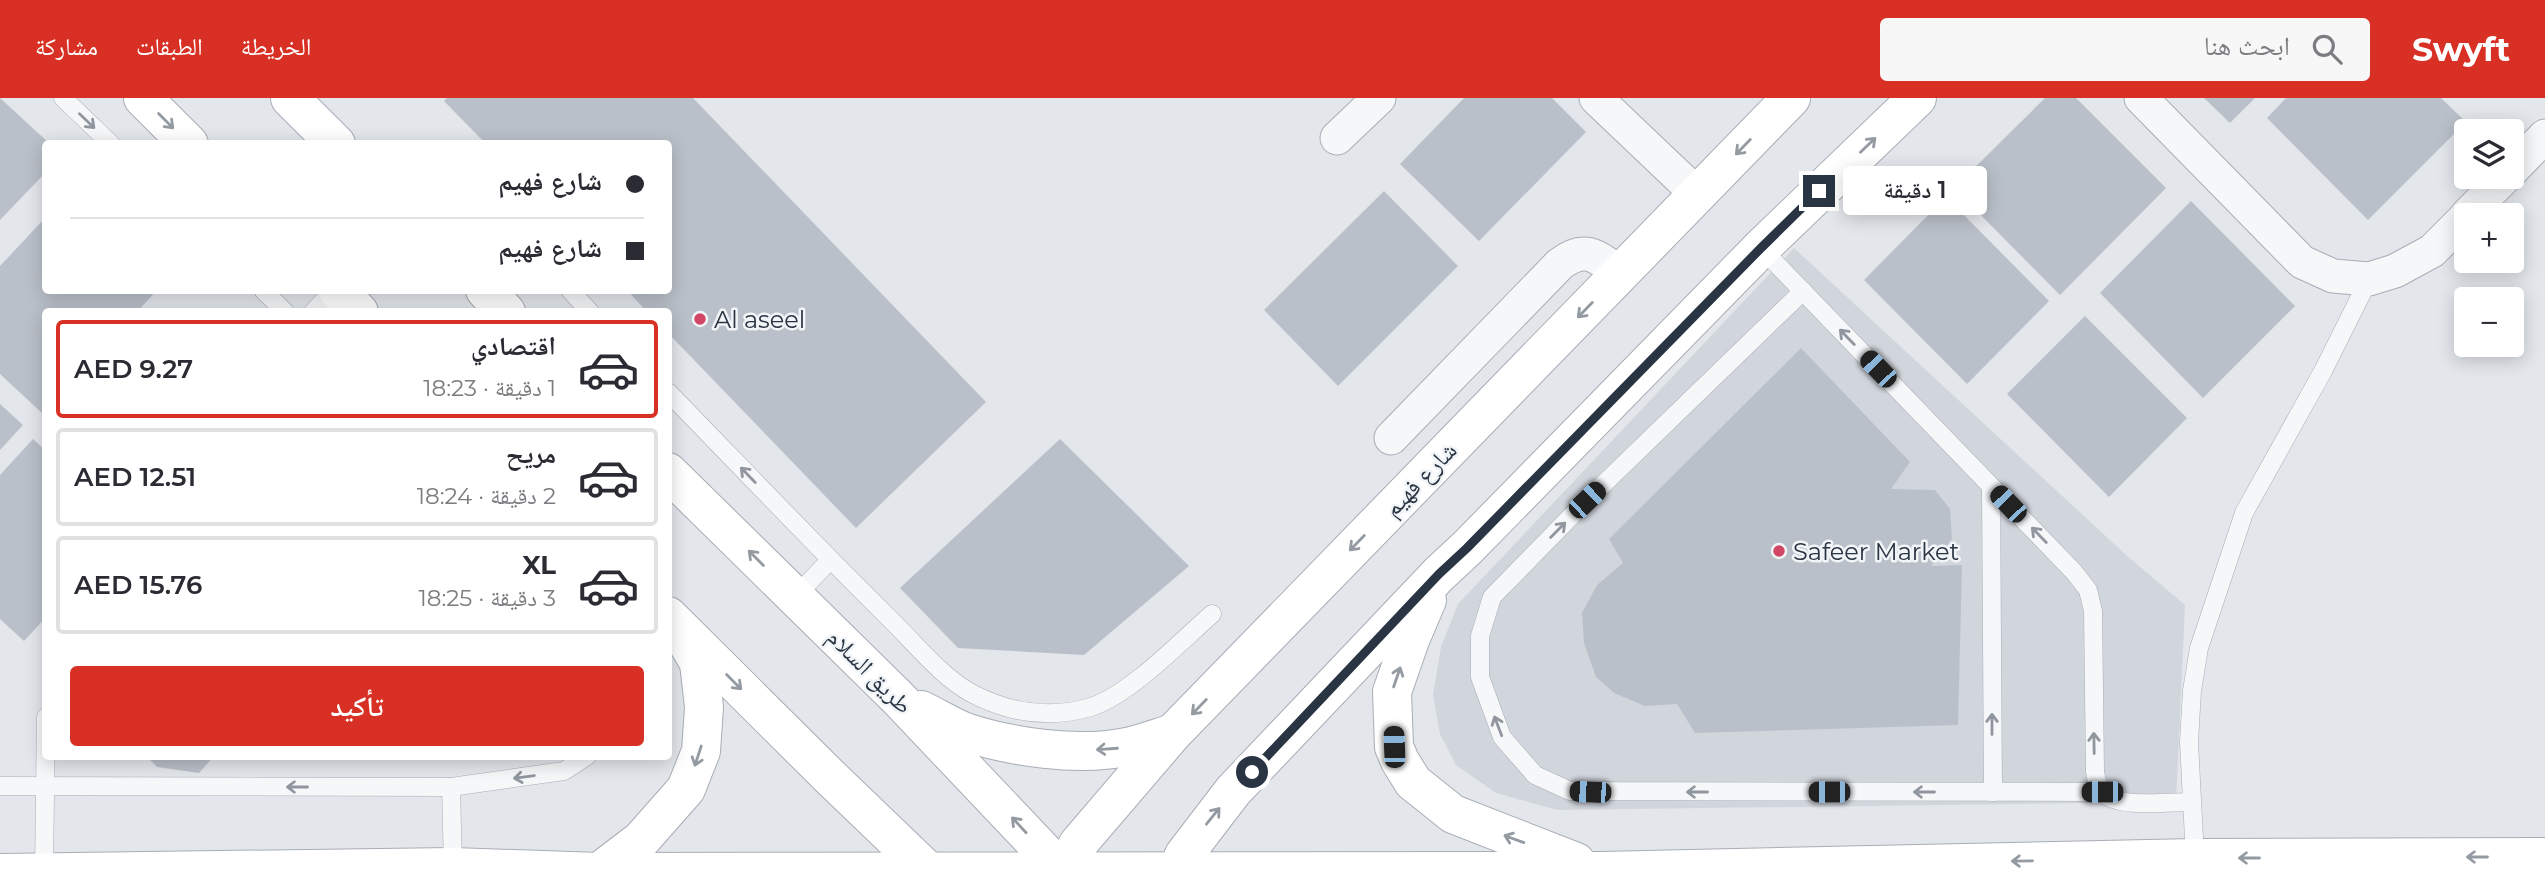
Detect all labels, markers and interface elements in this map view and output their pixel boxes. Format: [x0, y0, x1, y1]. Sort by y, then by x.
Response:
search box [1880, 18, 2370, 81]
text: Swyft [2412, 29, 2510, 69]
text: ابحث هنا [2204, 30, 2290, 62]
icon: search [2308, 30, 2346, 68]
text: مشاركة [35, 32, 98, 61]
text: الطبقات [136, 32, 203, 61]
text: الخريطة [241, 32, 311, 61]
one-way arrow [78, 112, 95, 129]
one-way arrow [158, 112, 175, 129]
map controls [2454, 119, 2524, 357]
button: layers [2454, 119, 2524, 189]
one-way arrow [1859, 136, 1876, 153]
one-way arrow [1735, 139, 1752, 156]
text: شارع فهيم [498, 165, 602, 197]
callout: 1 دقيقة [1843, 166, 1987, 216]
route end [1803, 175, 1835, 207]
text: 1 دقيقة [1884, 176, 1946, 204]
button: + [2454, 203, 2524, 273]
text: شارع فهيم [498, 232, 602, 264]
button: − [2454, 287, 2524, 357]
one-way arrow [1576, 302, 1593, 319]
place label: Al aseel [714, 305, 805, 334]
marker: Al aseel [692, 311, 708, 327]
one-way arrow [1838, 328, 1855, 345]
text: اقتصادي [471, 330, 556, 362]
icon: car [577, 338, 640, 401]
car [1856, 347, 1901, 391]
text: AED 9.27 [74, 353, 193, 385]
text: 1 دقيقة · 18:23 [423, 374, 556, 402]
street label: شارع فهيم [1377, 436, 1464, 524]
text: مريح [506, 438, 556, 470]
icon: car [577, 446, 640, 509]
text: AED 12.51 [74, 461, 196, 493]
one-way arrow [740, 467, 757, 484]
car [1565, 478, 1610, 522]
text: 2 دقيقة · 18:24 [417, 482, 556, 510]
car [1986, 482, 2031, 526]
one-way arrow [1549, 522, 1566, 539]
one-way arrow [2030, 527, 2047, 544]
one-way arrow [1349, 534, 1366, 551]
place label: Safeer Market [1793, 537, 1960, 566]
marker: Safeer Market [1771, 543, 1787, 559]
text: XL [522, 549, 556, 581]
one-way arrow [748, 550, 765, 567]
icon: car [577, 554, 640, 617]
text: AED 15.76 [74, 569, 202, 601]
text: 3 دقيقة · 18:25 [418, 584, 556, 612]
street label: طريق السلام [820, 622, 919, 721]
button: تأكيد [70, 666, 644, 746]
one-way arrow [1392, 667, 1404, 689]
one-way arrow [726, 673, 743, 690]
one-way arrow [1191, 698, 1208, 715]
one-way arrow [1985, 713, 1999, 736]
one-way arrow [1491, 715, 1503, 737]
car [1383, 726, 1406, 768]
one-way arrow [2088, 732, 2101, 755]
one-way arrow [1096, 743, 1118, 756]
one-way arrow [691, 745, 703, 767]
route start [1236, 756, 1268, 788]
one-way arrow [513, 771, 535, 784]
one-way arrow [286, 780, 309, 794]
car [1569, 781, 1612, 803]
car [1809, 782, 1851, 803]
car [2082, 782, 2124, 803]
one-way arrow [1686, 785, 1709, 799]
one-way arrow [1913, 785, 1936, 799]
one-way arrow [1205, 807, 1220, 826]
one-way arrow [1010, 817, 1027, 834]
one-way arrow [1503, 832, 1525, 844]
one-way arrow [2466, 850, 2489, 864]
one-way arrow [2238, 851, 2261, 865]
one-way arrow [2011, 854, 2034, 868]

